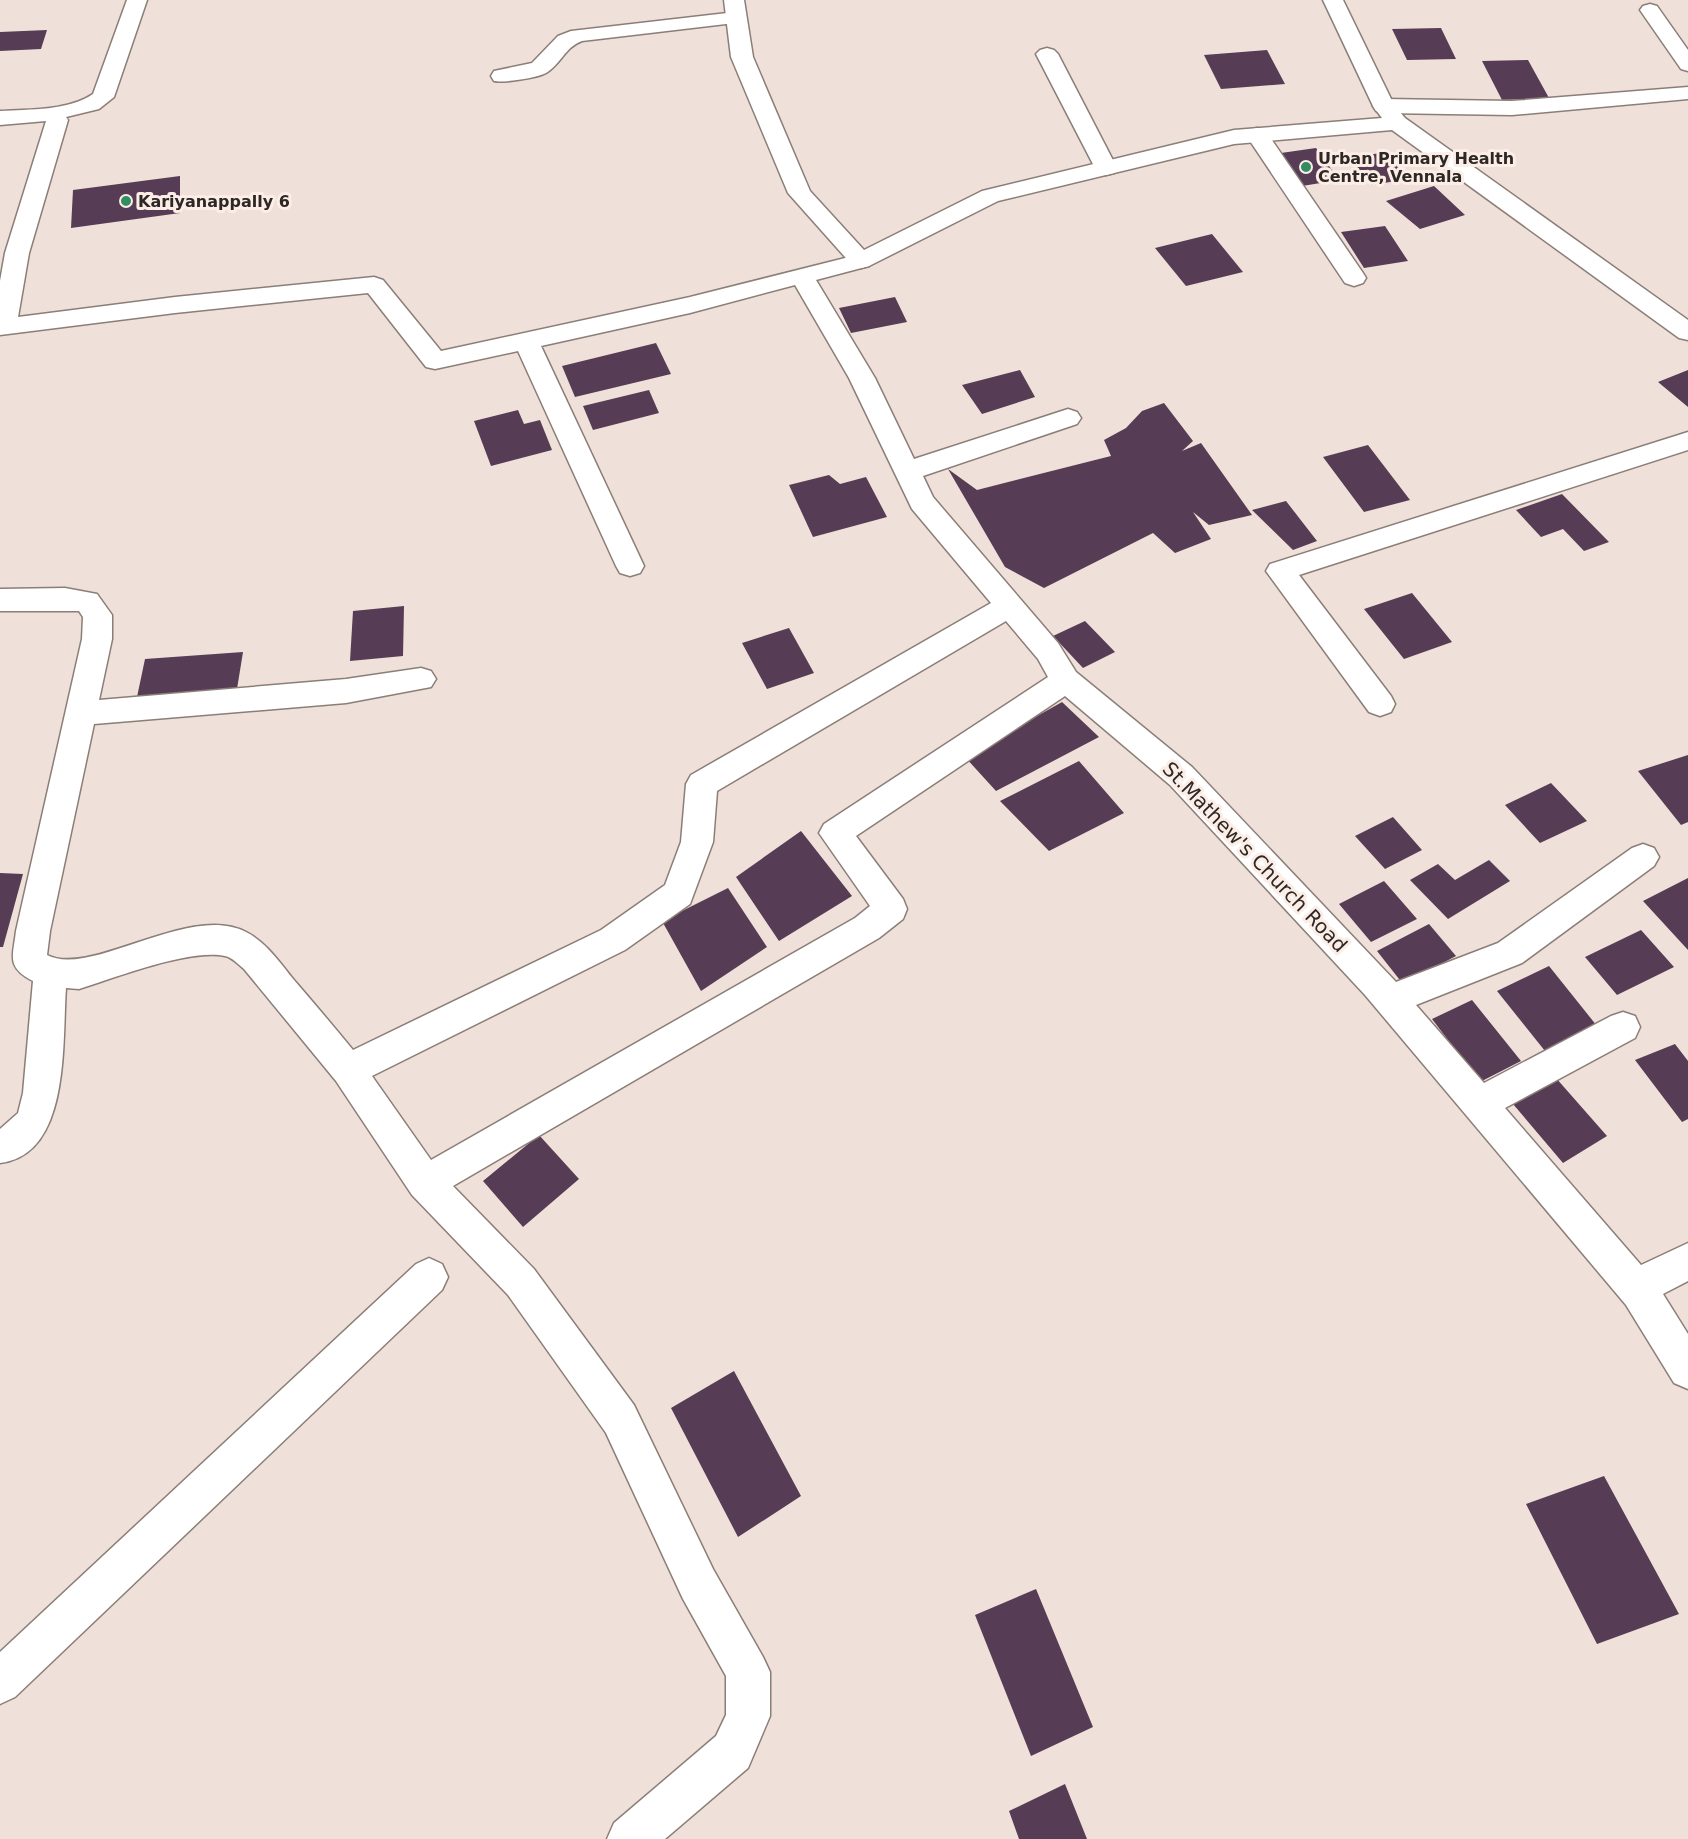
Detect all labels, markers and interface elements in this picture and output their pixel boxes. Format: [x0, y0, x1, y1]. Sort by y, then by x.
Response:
place label: Urban Primary Health Centre, Vennala [1318, 149, 1514, 186]
marker: Urban Primary Health Centre, Vennala [1299, 160, 1313, 174]
place label: Kariyanappally 6 [138, 192, 290, 211]
marker: Kariyanappally 6 [119, 194, 133, 208]
street label: St.Mathew's Church Road [1158, 757, 1352, 957]

